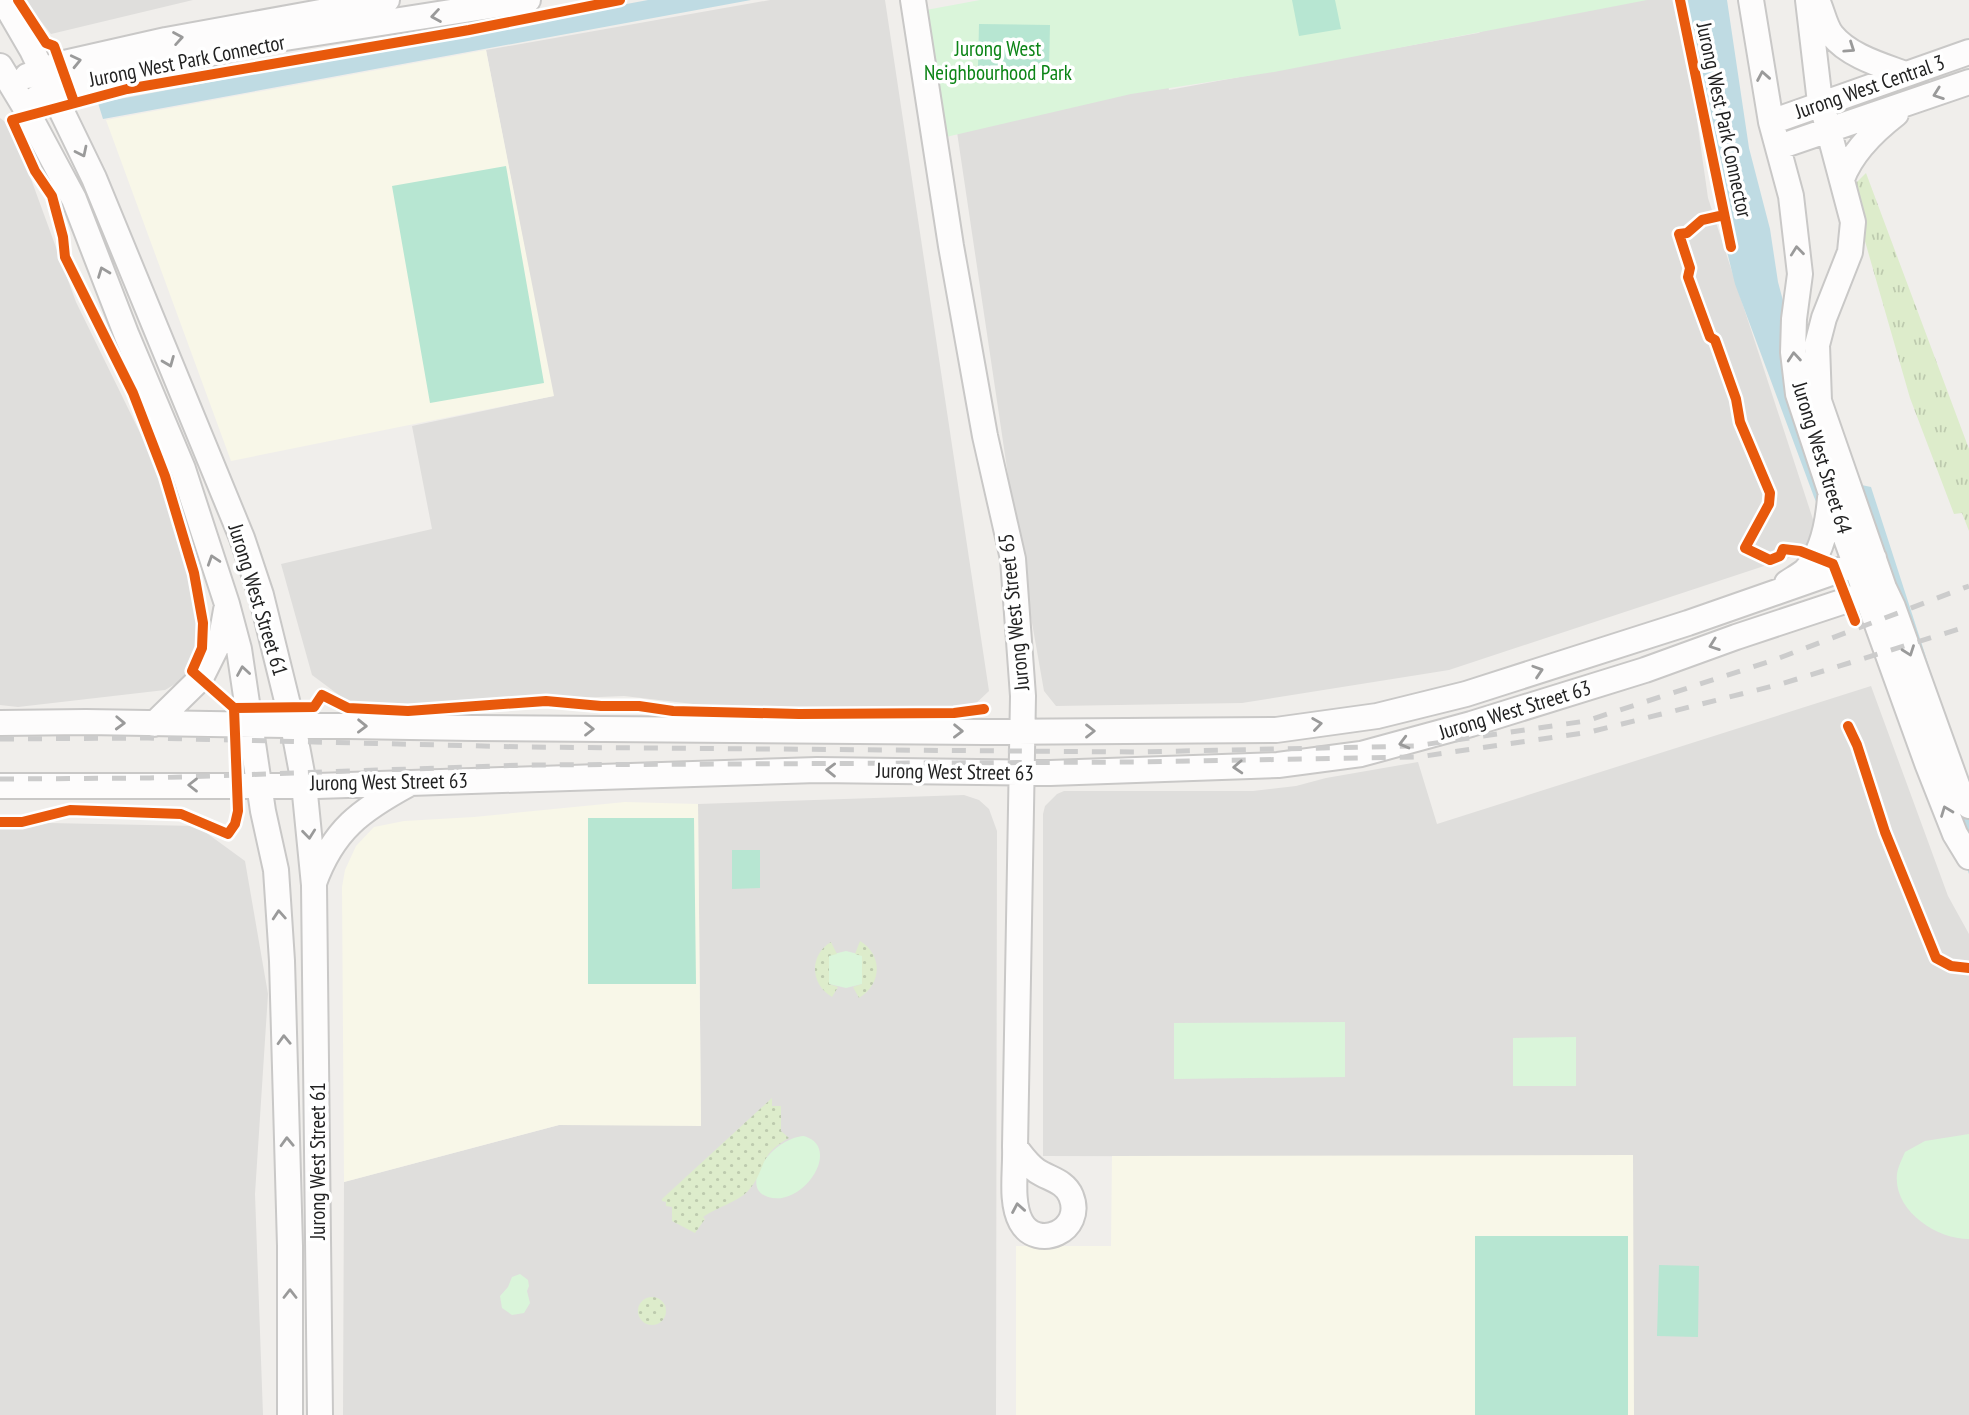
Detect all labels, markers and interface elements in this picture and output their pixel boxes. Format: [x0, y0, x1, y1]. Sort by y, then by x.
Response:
one-way arrow [431, 8, 442, 23]
street label: Jurong West Park Connector [1690, 19, 1758, 220]
street label: Jurong West Park Connector [86, 28, 287, 93]
one-way arrow [172, 31, 184, 46]
park label: Jurong West Neighbourhood Park [924, 35, 1072, 86]
one-way arrow [1842, 40, 1855, 52]
street label: Jurong West Central 3 [1791, 48, 1948, 125]
one-way arrow [70, 54, 82, 69]
one-way arrow [1756, 70, 1771, 82]
one-way arrow [1932, 86, 1944, 100]
one-way arrow [73, 145, 87, 157]
one-way arrow [1790, 245, 1805, 257]
one-way arrow [97, 267, 111, 279]
one-way arrow [1787, 351, 1802, 362]
one-way arrow [161, 355, 175, 367]
street label: Jurong West Street 64 [1786, 378, 1859, 538]
street label: Jurong West Street 61 [222, 520, 294, 679]
street label: Jurong West Street 65 [992, 532, 1035, 693]
one-way arrow [207, 554, 221, 566]
one-way arrow [1709, 636, 1721, 650]
one-way arrow [1901, 645, 1915, 657]
one-way arrow [235, 665, 250, 677]
one-way arrow [1531, 665, 1544, 679]
street label: Jurong West Street 63 [1435, 674, 1594, 746]
one-way arrow [115, 715, 126, 730]
one-way arrow [1312, 717, 1323, 732]
one-way arrow [356, 719, 367, 734]
one-way arrow [584, 721, 595, 737]
one-way arrow [1086, 723, 1096, 739]
one-way arrow [953, 724, 964, 739]
one-way arrow [1398, 734, 1410, 749]
street label: Jurong West Street 63 [875, 757, 1034, 786]
one-way arrow [1232, 759, 1243, 774]
one-way arrow [826, 762, 836, 778]
street label: Jurong West Street 63 [309, 767, 468, 796]
one-way arrow [187, 777, 197, 793]
one-way arrow [1941, 806, 1955, 818]
one-way arrow [301, 829, 316, 840]
one-way arrow [272, 910, 287, 921]
one-way arrow [277, 1034, 292, 1045]
street label: Jurong West Street 61 [304, 1082, 331, 1241]
one-way arrow [280, 1136, 295, 1147]
one-way arrow [1011, 1202, 1026, 1214]
one-way arrow [282, 1289, 298, 1299]

